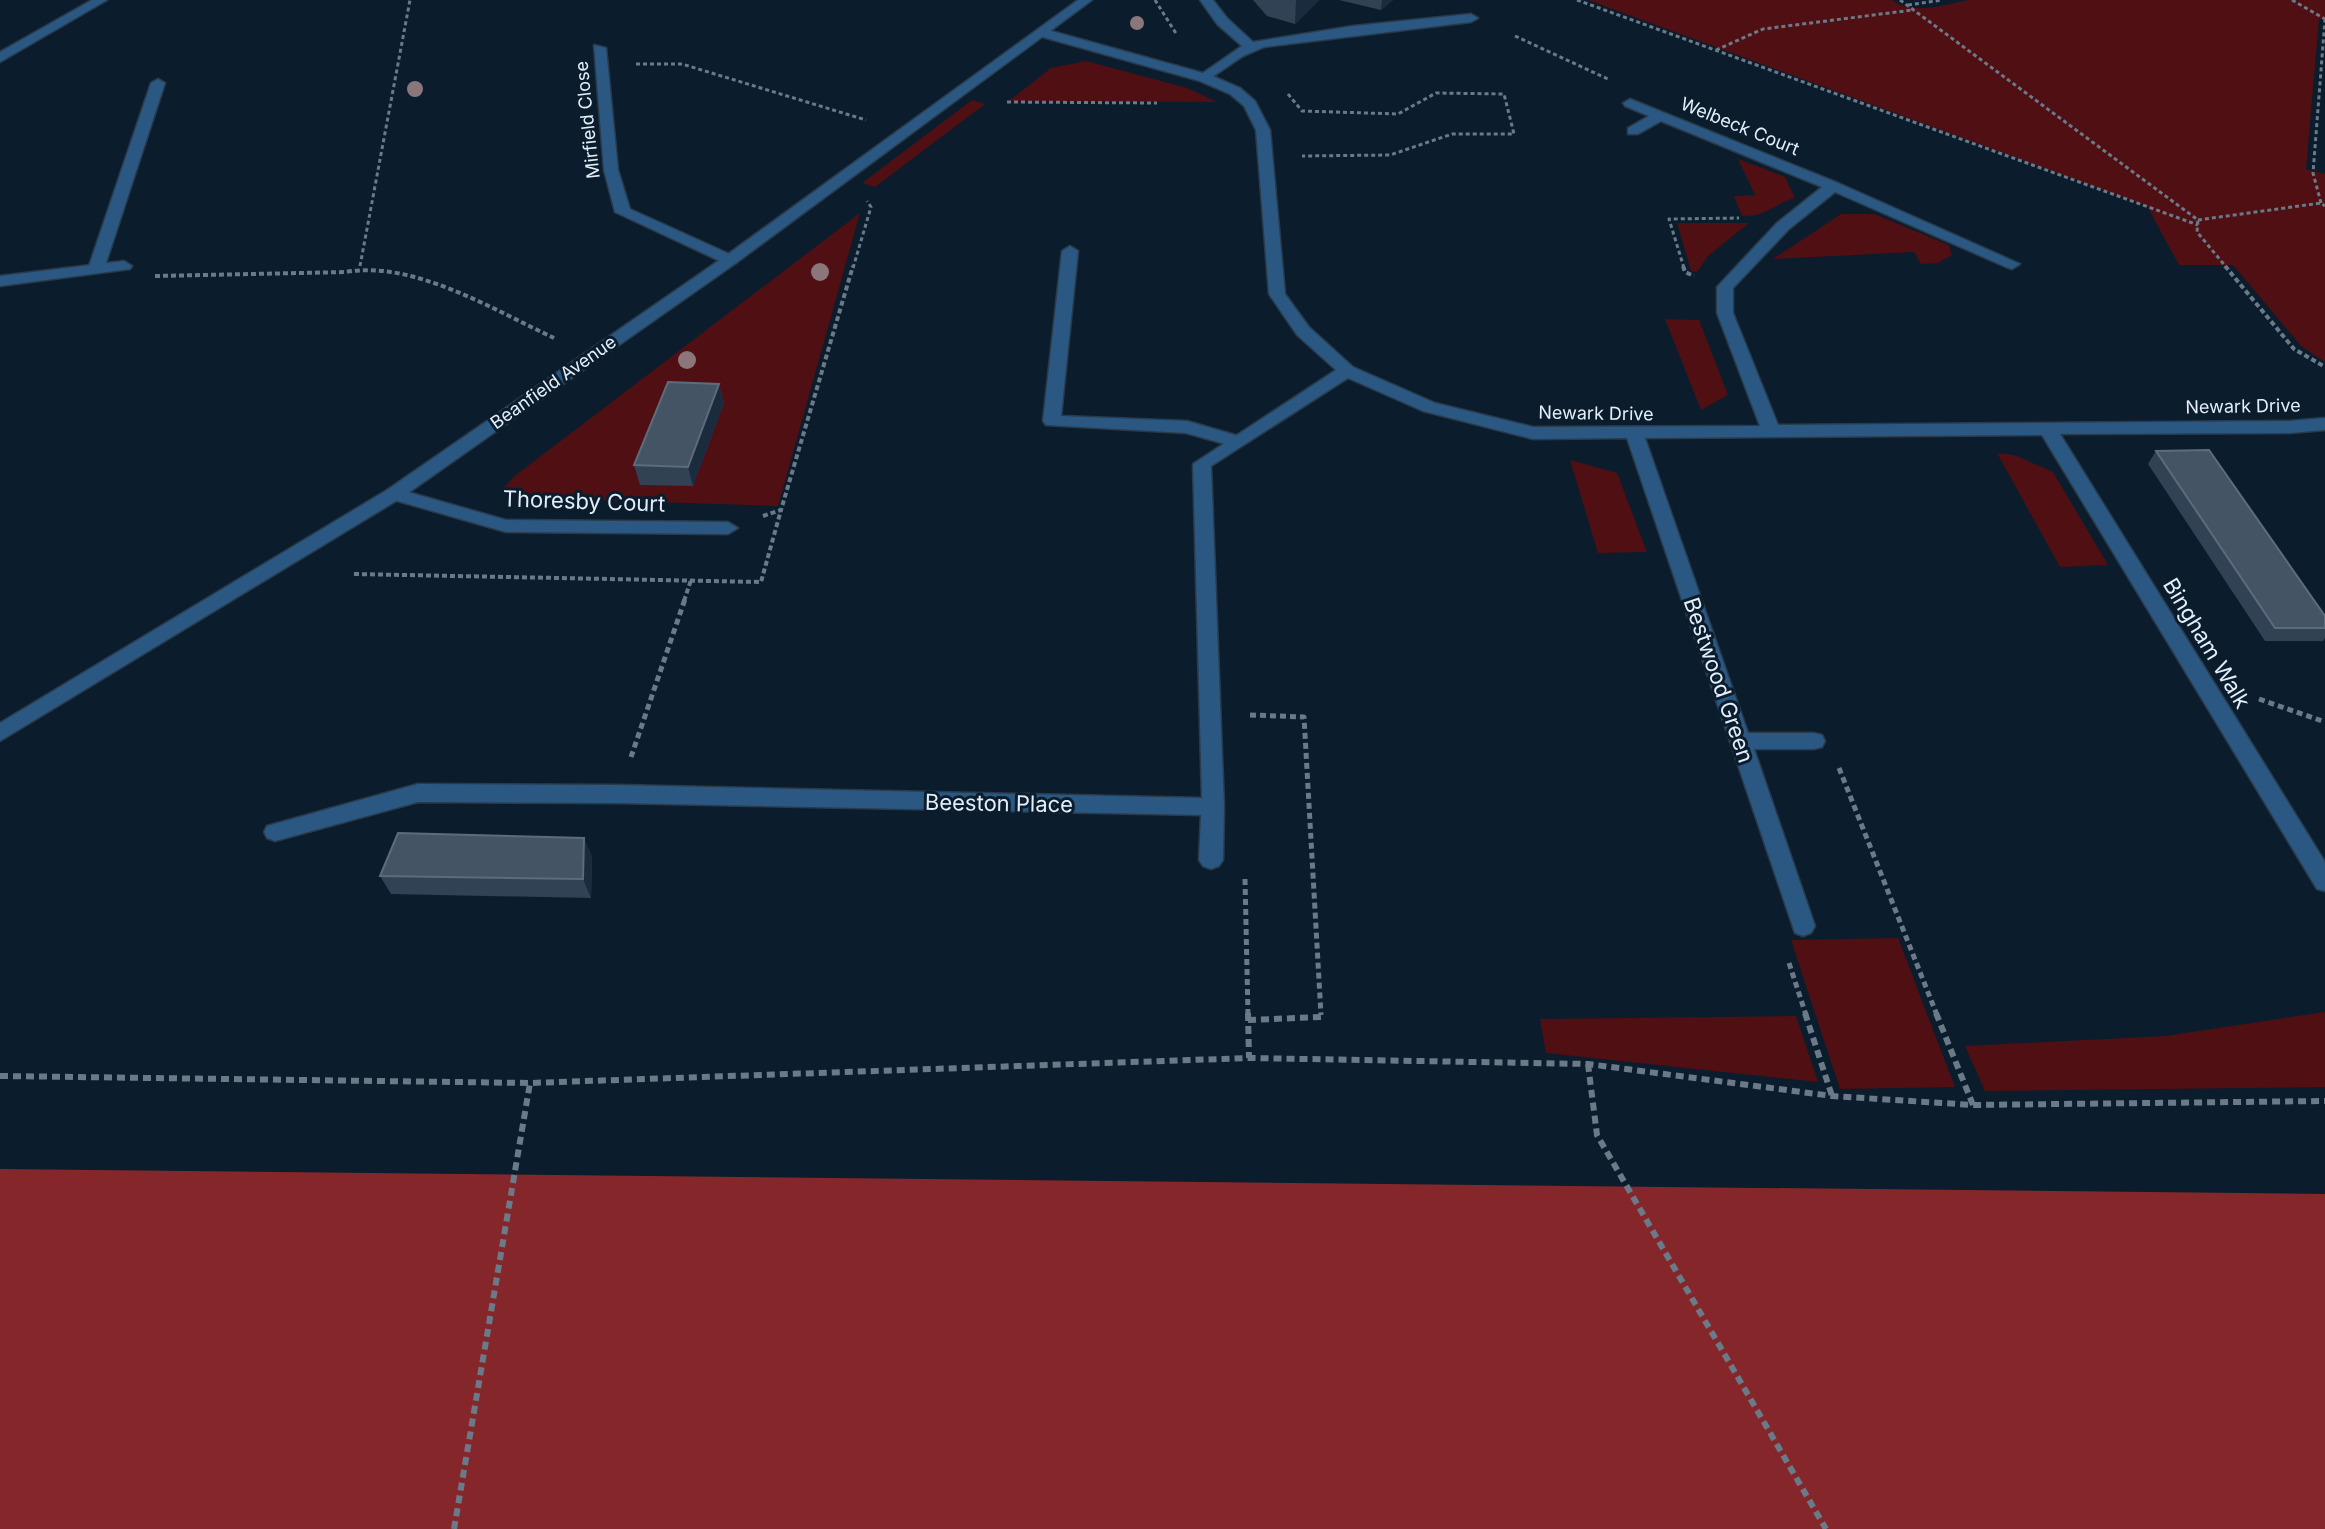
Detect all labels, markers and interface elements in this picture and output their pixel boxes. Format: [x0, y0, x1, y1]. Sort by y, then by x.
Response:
street label: Mirfield Close [570, 60, 604, 180]
street label: Welbeck Court [1678, 93, 1802, 159]
street label: Beanfield Avenue [486, 331, 620, 433]
street label: Newark Drive [2185, 394, 2301, 418]
street label: Newark Drive [1538, 401, 1654, 425]
street label: Thoresby Court [502, 485, 666, 517]
street label: Bingham Walk [2158, 573, 2256, 713]
street label: Bestwood Green [1679, 594, 1759, 766]
street label: Beeston Place [925, 789, 1073, 817]

